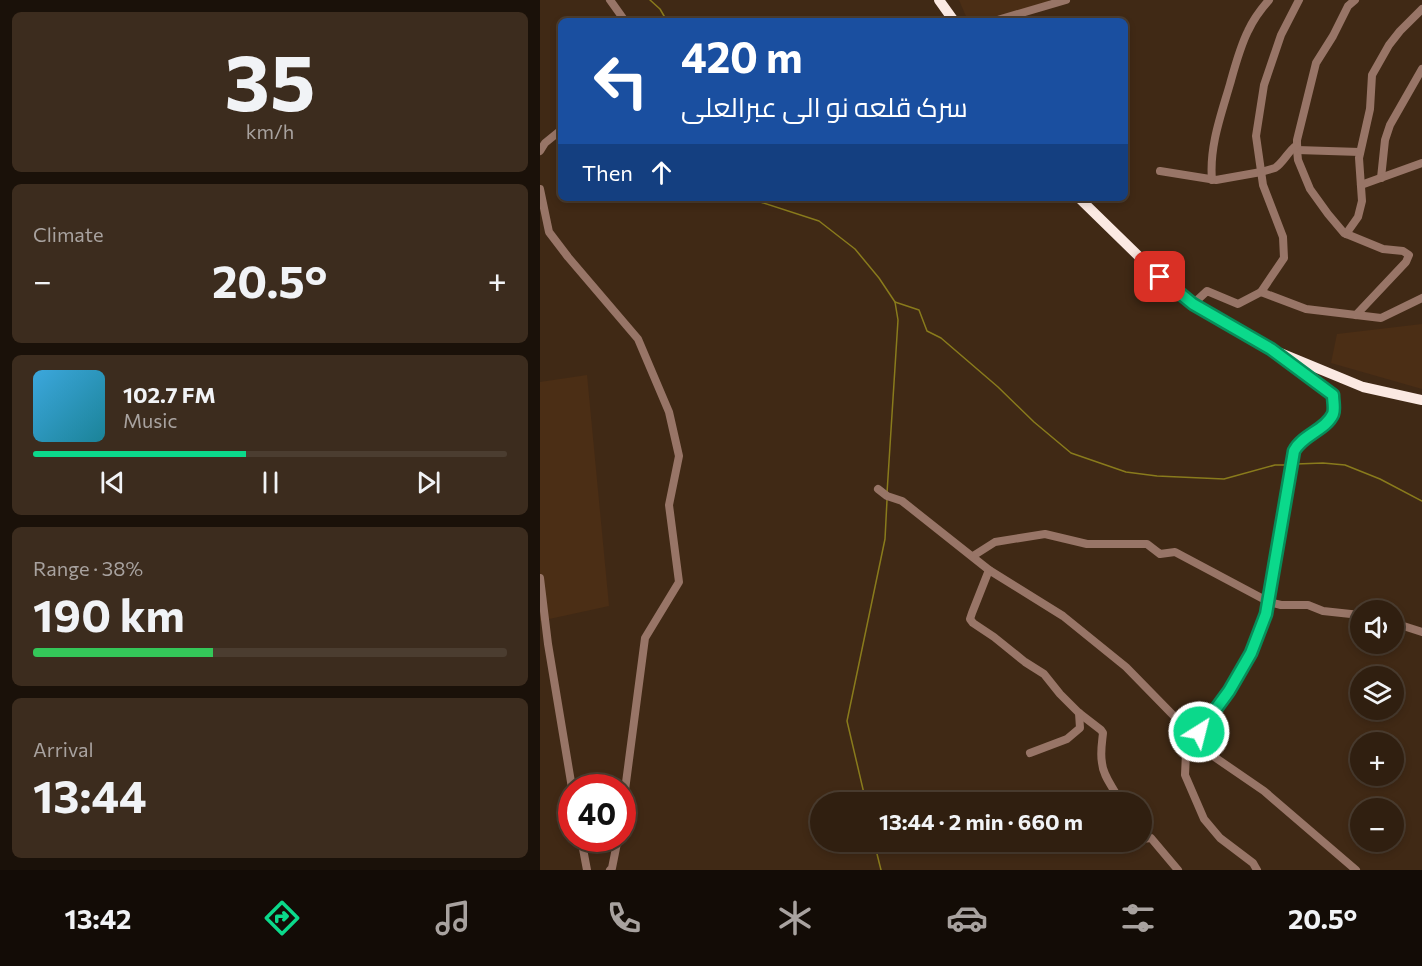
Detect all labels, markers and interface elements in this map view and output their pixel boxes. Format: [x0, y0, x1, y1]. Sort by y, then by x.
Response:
text: 420 m [681, 30, 803, 82]
text: 35 [225, 32, 315, 127]
icon: left [582, 42, 660, 120]
text: سرک قلعه نو الی عبرالعلی [681, 90, 968, 123]
text: km/h [246, 119, 294, 143]
icon: ahead [645, 156, 678, 189]
text: Then [582, 159, 633, 186]
text: Climate [33, 222, 103, 246]
pin [1134, 251, 1185, 302]
text: 20.5° [212, 252, 327, 307]
text: − [33, 259, 52, 300]
text: + [488, 259, 507, 300]
icon: arrive [1143, 260, 1176, 293]
text: 102.7 FM [123, 381, 216, 408]
text: Music [123, 408, 177, 432]
icon: previous [96, 466, 129, 499]
icon: pause [254, 466, 287, 499]
icon: next [412, 466, 445, 499]
text: Range · 38% [33, 556, 143, 580]
text: 190 km [33, 586, 185, 641]
map controls [1350, 600, 1404, 852]
button: sound [1350, 600, 1404, 654]
button: layers [1350, 666, 1404, 720]
position arrow [1167, 700, 1231, 764]
button: + [1350, 732, 1404, 786]
text: Arrival [33, 737, 94, 761]
text: 13:44 [33, 767, 147, 822]
speed limit sign: 40 [558, 774, 636, 852]
button: − [1350, 798, 1404, 852]
text: 13:44 · 2 min · 660 m [879, 808, 1083, 835]
icon: directions [261, 897, 303, 939]
icon: music [432, 897, 474, 939]
icon: phone [603, 897, 645, 939]
icon: climate [774, 897, 816, 939]
icon: car [946, 897, 988, 939]
icon: filters [1117, 897, 1159, 939]
text: 13:42 [65, 902, 131, 935]
text: 20.5° [1288, 902, 1357, 935]

